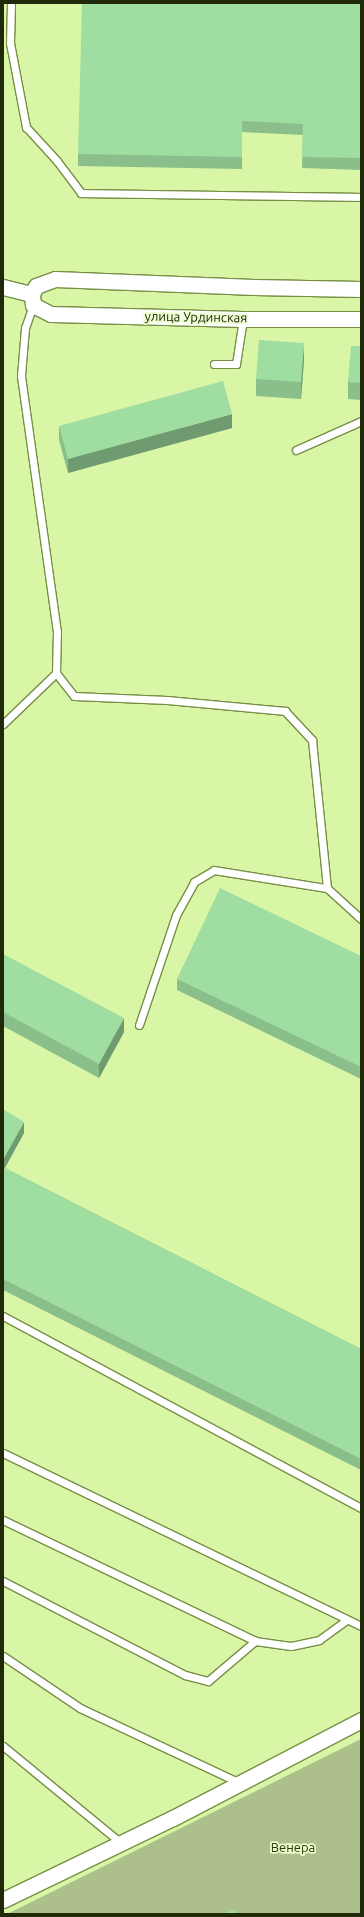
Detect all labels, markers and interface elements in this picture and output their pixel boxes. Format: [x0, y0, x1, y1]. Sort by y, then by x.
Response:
street label: улица Урдинская [145, 308, 247, 326]
park label: Венера [271, 1839, 315, 1855]

